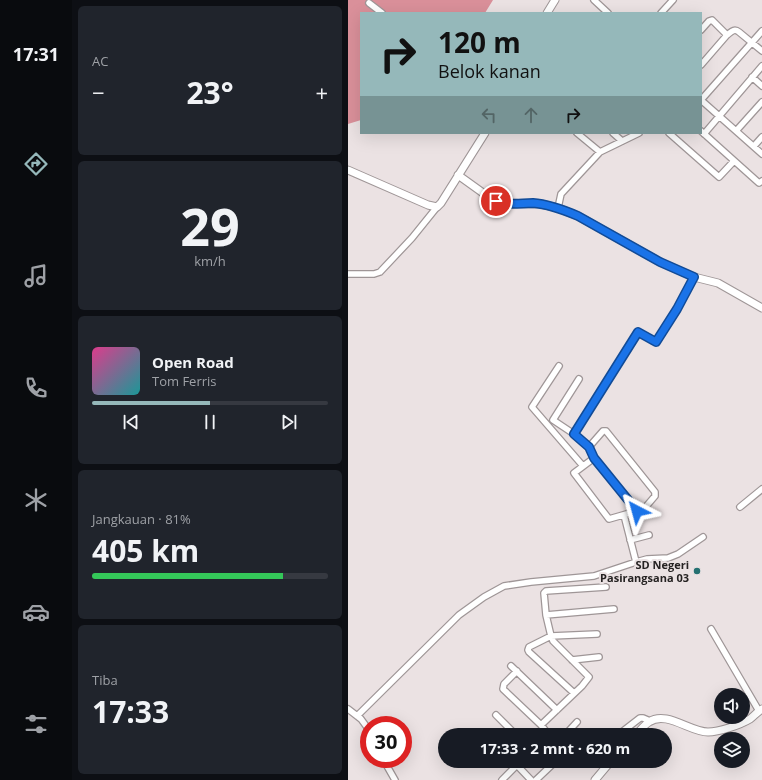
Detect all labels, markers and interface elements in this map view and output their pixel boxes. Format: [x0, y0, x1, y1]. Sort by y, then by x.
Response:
text: 120 m [438, 23, 521, 61]
icon: right [372, 28, 424, 80]
text: 17:31 [13, 42, 59, 66]
text: AC [92, 52, 108, 70]
text: Belok kanan [438, 59, 541, 83]
text: 23° [186, 72, 234, 113]
text: − [92, 77, 105, 107]
text: + [315, 77, 328, 107]
icon: left [478, 104, 500, 126]
icon: ahead [520, 104, 542, 126]
icon: right [562, 104, 584, 126]
icon: directions [22, 150, 50, 178]
pin [479, 184, 513, 218]
text: 29 [180, 190, 240, 261]
icon: arrive [485, 190, 507, 212]
text: km/h [194, 252, 226, 270]
icon: music [22, 262, 50, 290]
text: Open Road [152, 352, 234, 372]
text: Tom Ferris [152, 372, 217, 390]
icon: phone [22, 374, 50, 402]
icon: previous [120, 411, 142, 433]
icon: pause [199, 411, 221, 433]
icon: next [278, 411, 300, 433]
icon: climate [22, 486, 50, 514]
position arrow [616, 490, 658, 532]
text: Jangkauan · 81% [92, 510, 191, 528]
text: 405 km [92, 530, 199, 571]
place label: SD Negeri Pasirangsana 03 [600, 557, 689, 585]
marker: SD Negeri Pasirangsana 03 [692, 566, 702, 576]
icon: car [22, 598, 50, 626]
text: Tiba [92, 671, 118, 689]
map controls [714, 688, 750, 768]
button: sound [714, 688, 750, 724]
text: 17:33 [92, 691, 169, 732]
icon: filters [22, 710, 50, 738]
speed limit sign: 30 [360, 716, 412, 768]
button: layers [714, 732, 750, 768]
text: 17:33 · 2 mnt · 620 m [480, 738, 630, 758]

